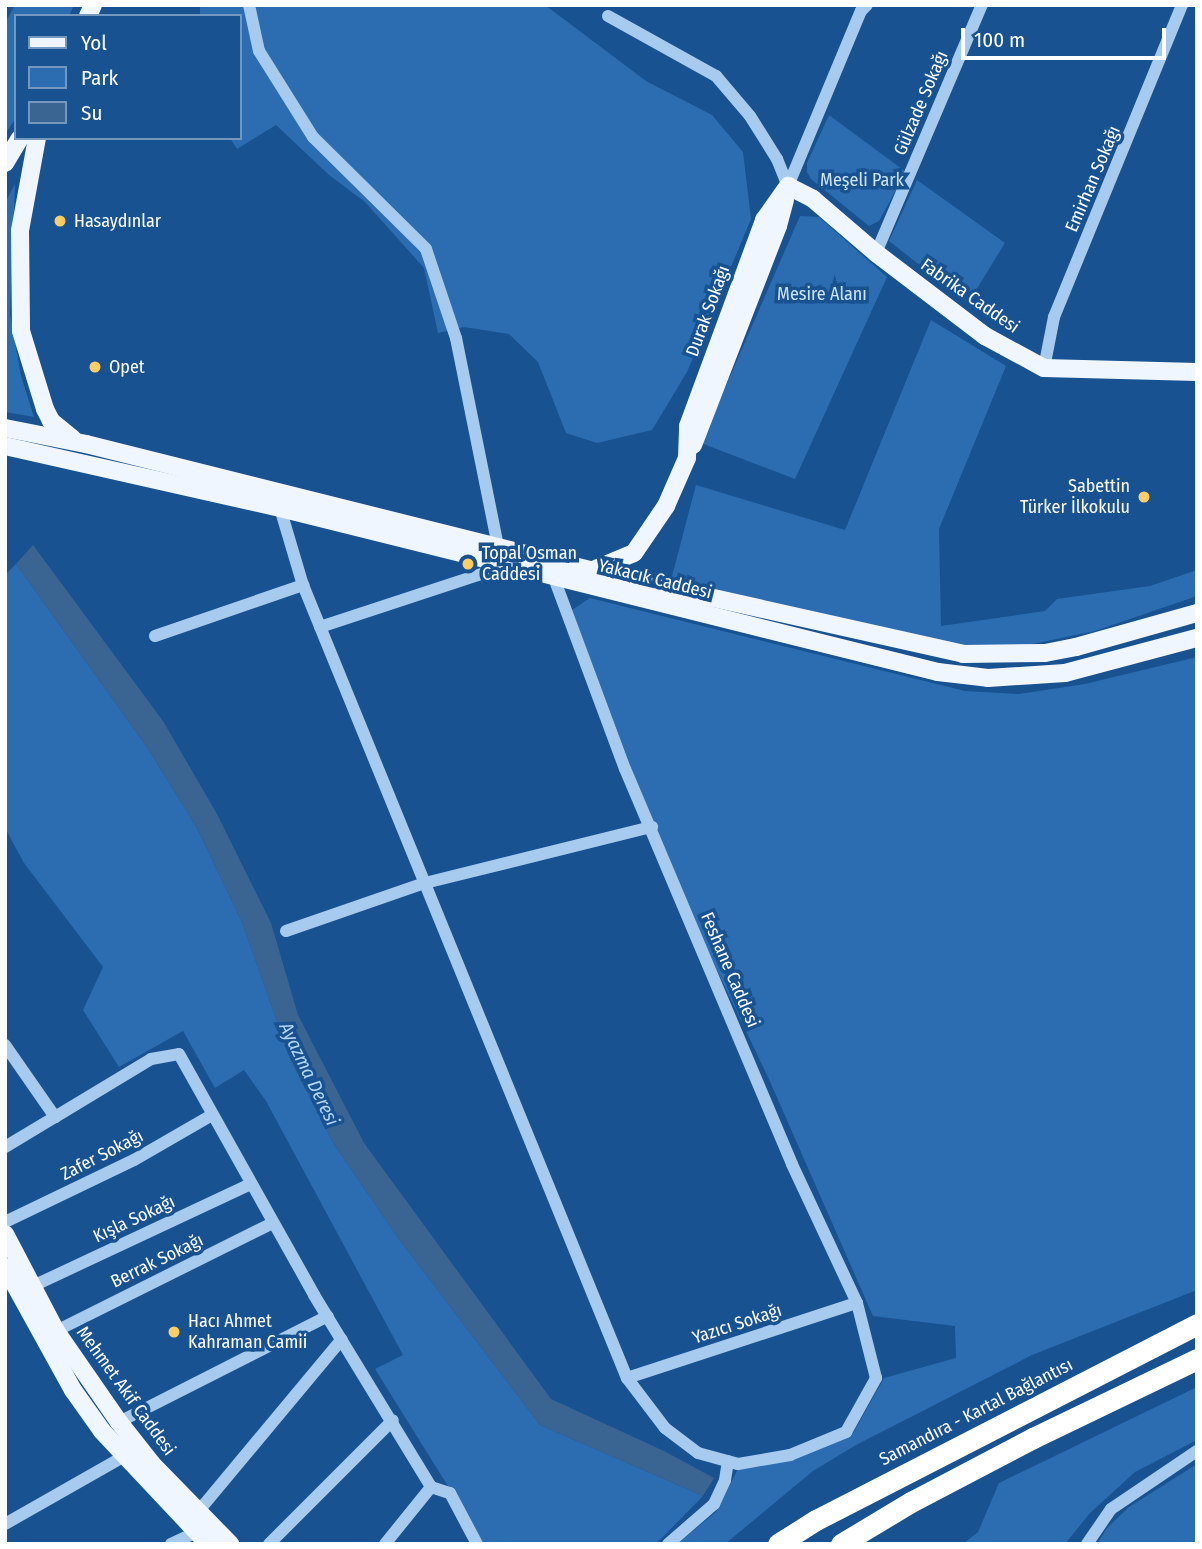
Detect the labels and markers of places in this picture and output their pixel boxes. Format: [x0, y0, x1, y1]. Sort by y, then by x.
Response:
place label: Hasaydınlar [74, 210, 161, 232]
marker: Hasaydınlar [52, 213, 68, 229]
place label: Opet [109, 356, 145, 378]
marker: Opet [87, 359, 103, 375]
place label: Sabettin Türker İlkokulu [1020, 476, 1130, 518]
marker: Sabettin Türker İlkokulu [1136, 489, 1152, 505]
place label: Topal Osman Caddesi [482, 543, 577, 586]
marker: Topal Osman Caddesi [460, 556, 476, 572]
place label: Hacı Ahmet Kahraman Camii [188, 1311, 307, 1354]
marker: Hacı Ahmet Kahraman Camii [166, 1324, 182, 1340]

